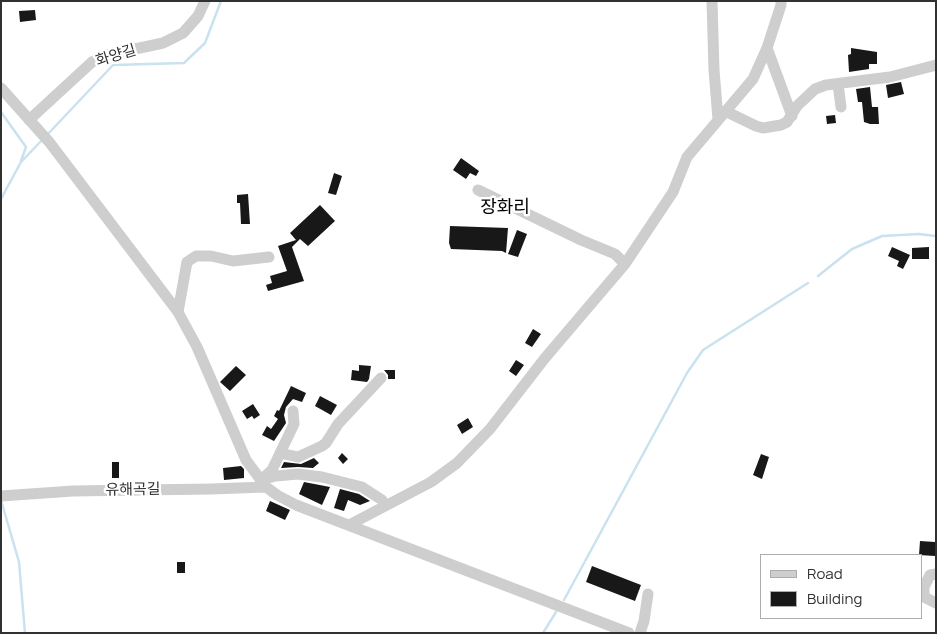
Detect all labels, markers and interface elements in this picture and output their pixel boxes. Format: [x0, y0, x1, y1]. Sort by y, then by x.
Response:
street label: 화양길 [94, 41, 138, 71]
district label: 장화리 [480, 197, 530, 219]
street label: 유해곡길 [105, 481, 161, 499]
legend [760, 554, 922, 619]
text: Road [807, 563, 843, 584]
text: Building [807, 588, 862, 609]

